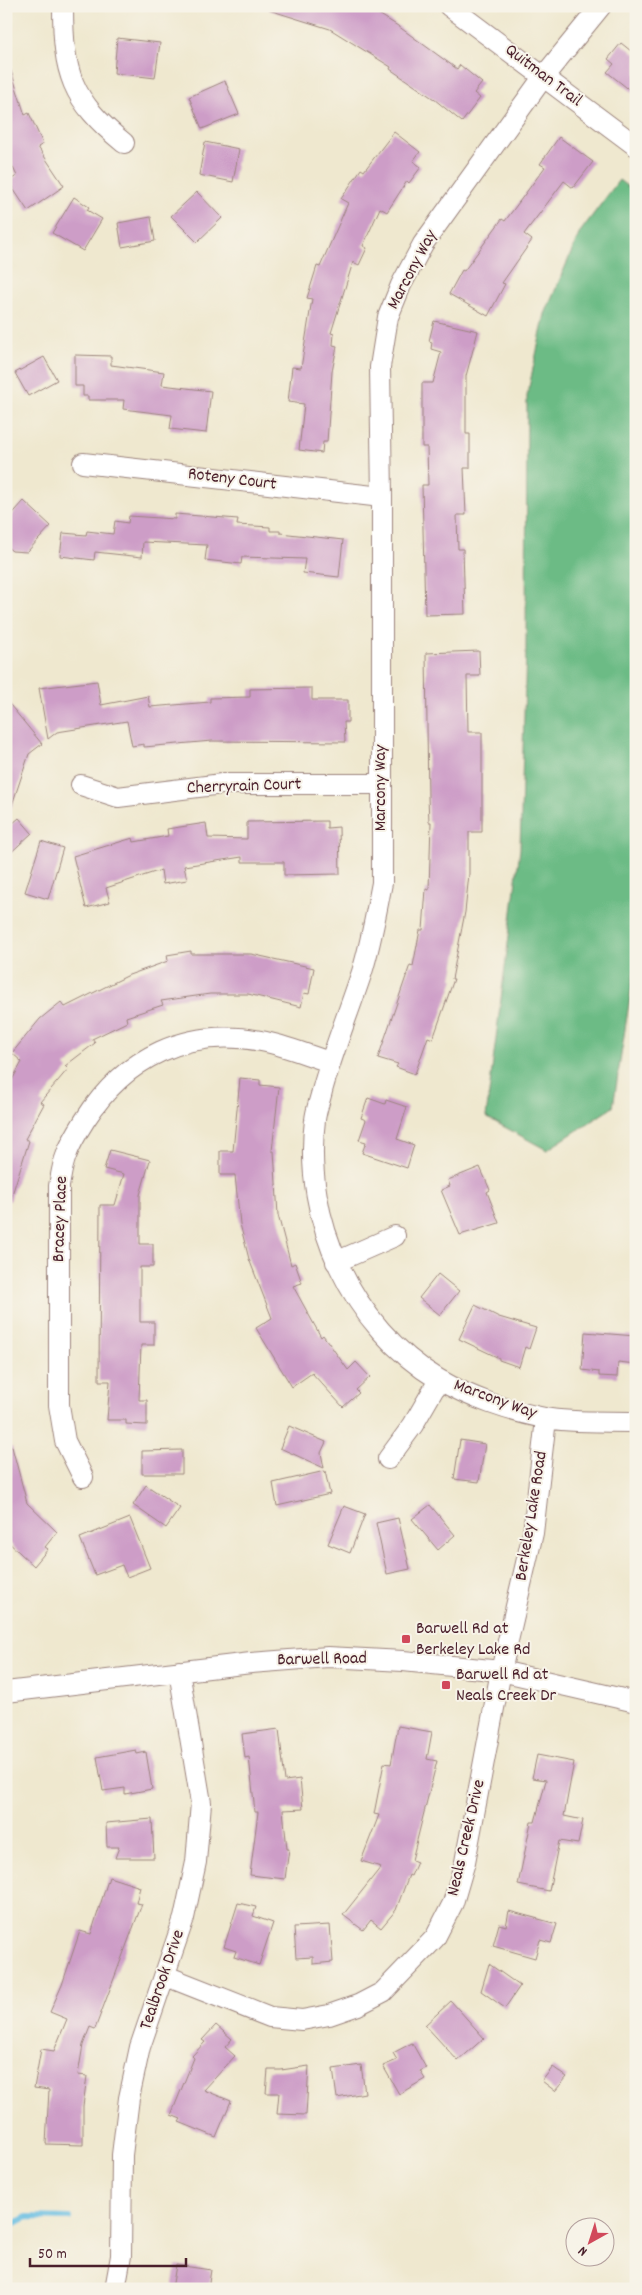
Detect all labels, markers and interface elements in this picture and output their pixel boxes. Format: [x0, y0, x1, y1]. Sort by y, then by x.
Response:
street label: Quitman Trail [499, 39, 588, 114]
street label: Marcony Way [382, 225, 445, 314]
street label: Roteny Court [186, 462, 278, 498]
street label: Marcony Way [369, 744, 394, 831]
street label: Cherryrain Court [186, 772, 302, 801]
street label: Bracey Place [47, 1175, 75, 1263]
street label: Marcony Way [450, 1373, 541, 1427]
street label: Berkeley Lake Road [509, 1449, 555, 1583]
place label: Barwell Rd at Berkeley Lake Rd [416, 1617, 530, 1663]
marker: Barwell Rd at Berkeley Lake Rd [400, 1633, 412, 1645]
street label: Barwell Road [277, 1647, 367, 1673]
place label: Barwell Rd at Neals Creek Dr [456, 1663, 556, 1709]
marker: Barwell Rd at Neals Creek Dr [440, 1679, 452, 1691]
street label: Neals Creek Drive [441, 1777, 493, 1899]
street label: Tealbrook Drive [134, 1926, 192, 2033]
north arrow [564, 2218, 614, 2268]
scale bar [30, 2235, 186, 2267]
text: N [574, 2241, 592, 2260]
text: 50 m [38, 2244, 67, 2266]

